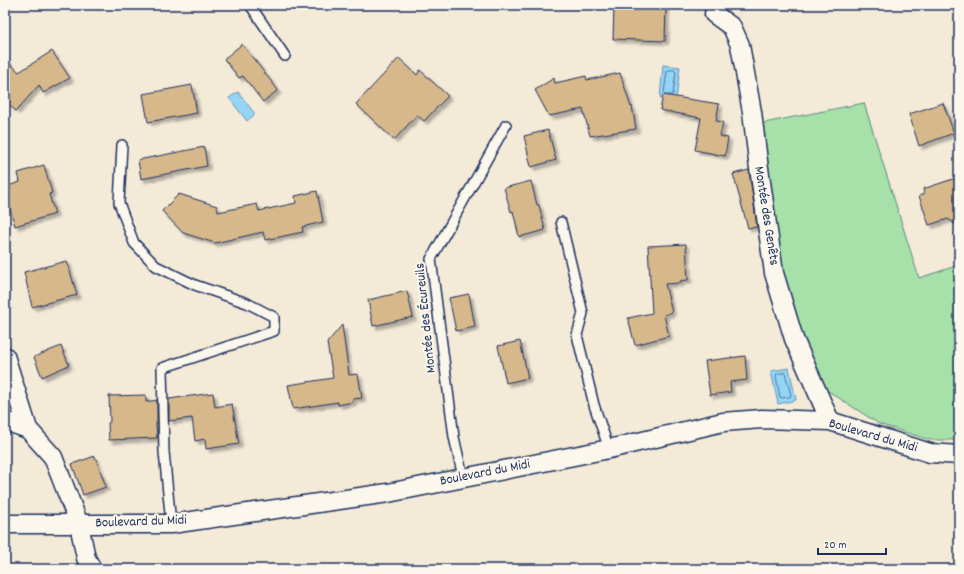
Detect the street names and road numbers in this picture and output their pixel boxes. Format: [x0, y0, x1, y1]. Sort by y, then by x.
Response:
street label: Montée des Genêts [748, 165, 784, 267]
street label: Montée des Écureuils [410, 262, 442, 374]
street label: Boulevard du Midi [826, 414, 920, 458]
street label: Boulevard du Midi [438, 454, 532, 492]
street label: Boulevard du Midi [95, 510, 187, 534]

